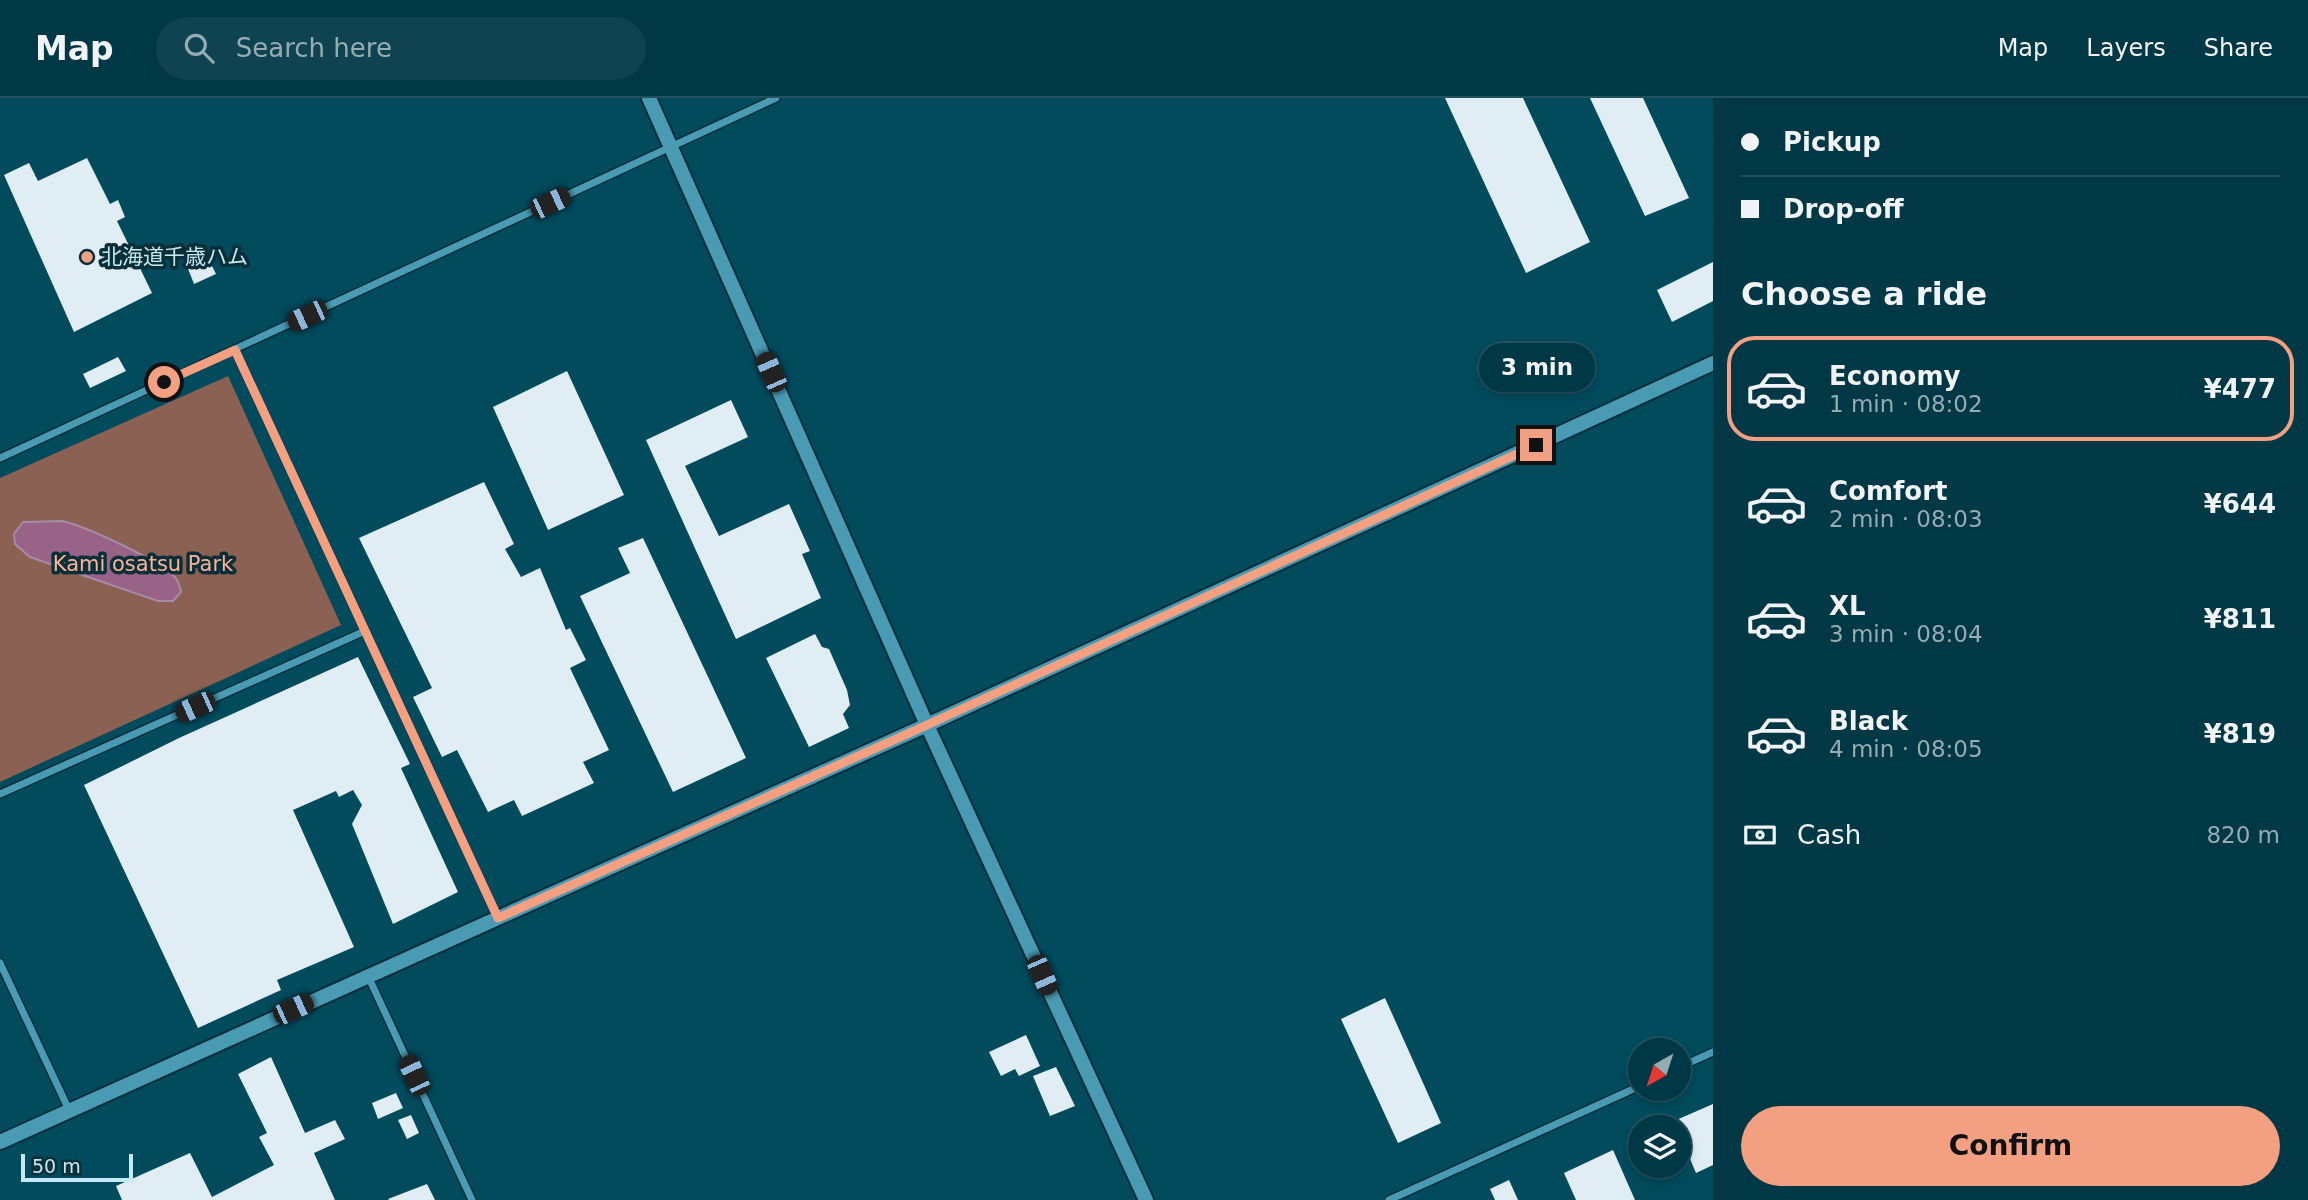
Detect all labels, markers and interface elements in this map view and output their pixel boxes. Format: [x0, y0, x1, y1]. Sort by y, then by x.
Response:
search box [156, 17, 646, 80]
text: Map [35, 29, 114, 68]
icon: search [180, 29, 218, 67]
text: Search here [236, 33, 392, 63]
text: Map [1998, 34, 2048, 62]
text: Layers [2086, 34, 2166, 62]
text: Share [2204, 34, 2273, 62]
text: Pickup [1783, 127, 1881, 157]
car [527, 185, 574, 221]
text: Drop-off [1783, 194, 1904, 224]
place label: 北海道千歳ハム [101, 245, 248, 269]
marker: 北海道千歳ハム [79, 249, 95, 265]
text: Choose a ride [1741, 275, 1987, 313]
car [284, 298, 331, 334]
callout: 3 min [1478, 344, 1594, 392]
car [753, 349, 790, 395]
text: 3 min [1501, 354, 1573, 380]
icon: car [1745, 357, 1808, 420]
text: Economy [1829, 361, 1960, 391]
route start [148, 366, 180, 398]
text: ¥477 [2204, 374, 2276, 404]
text: 1 min · 08:02 [1829, 391, 1983, 417]
route end [1520, 429, 1552, 461]
icon: car [1745, 472, 1808, 535]
text: Comfort [1829, 476, 1947, 506]
text: ¥644 [2204, 489, 2276, 519]
text: 2 min · 08:03 [1829, 506, 1983, 532]
park label: Kami osatsu Park [53, 552, 234, 576]
icon: car [1745, 587, 1808, 650]
text: XL [1829, 591, 1866, 621]
text: ¥811 [2204, 604, 2276, 634]
text: 3 min · 08:04 [1829, 621, 1983, 647]
car [172, 689, 219, 725]
icon: car [1745, 702, 1808, 765]
text: Black [1829, 706, 1908, 736]
text: ¥819 [2204, 719, 2276, 749]
text: 4 min · 08:05 [1829, 736, 1983, 762]
icon: cash [1741, 816, 1779, 854]
text: Cash [1797, 820, 1861, 850]
text: 820 m [2206, 822, 2280, 848]
car [1024, 952, 1061, 998]
car [270, 991, 317, 1027]
north arrow [1628, 1038, 1690, 1101]
map controls [1628, 1038, 1691, 1178]
car [396, 1052, 433, 1098]
button: Confirm [1741, 1106, 2280, 1186]
button: layers [1628, 1115, 1691, 1178]
scale bar [21, 1151, 133, 1183]
text: 50 m [32, 1155, 81, 1177]

